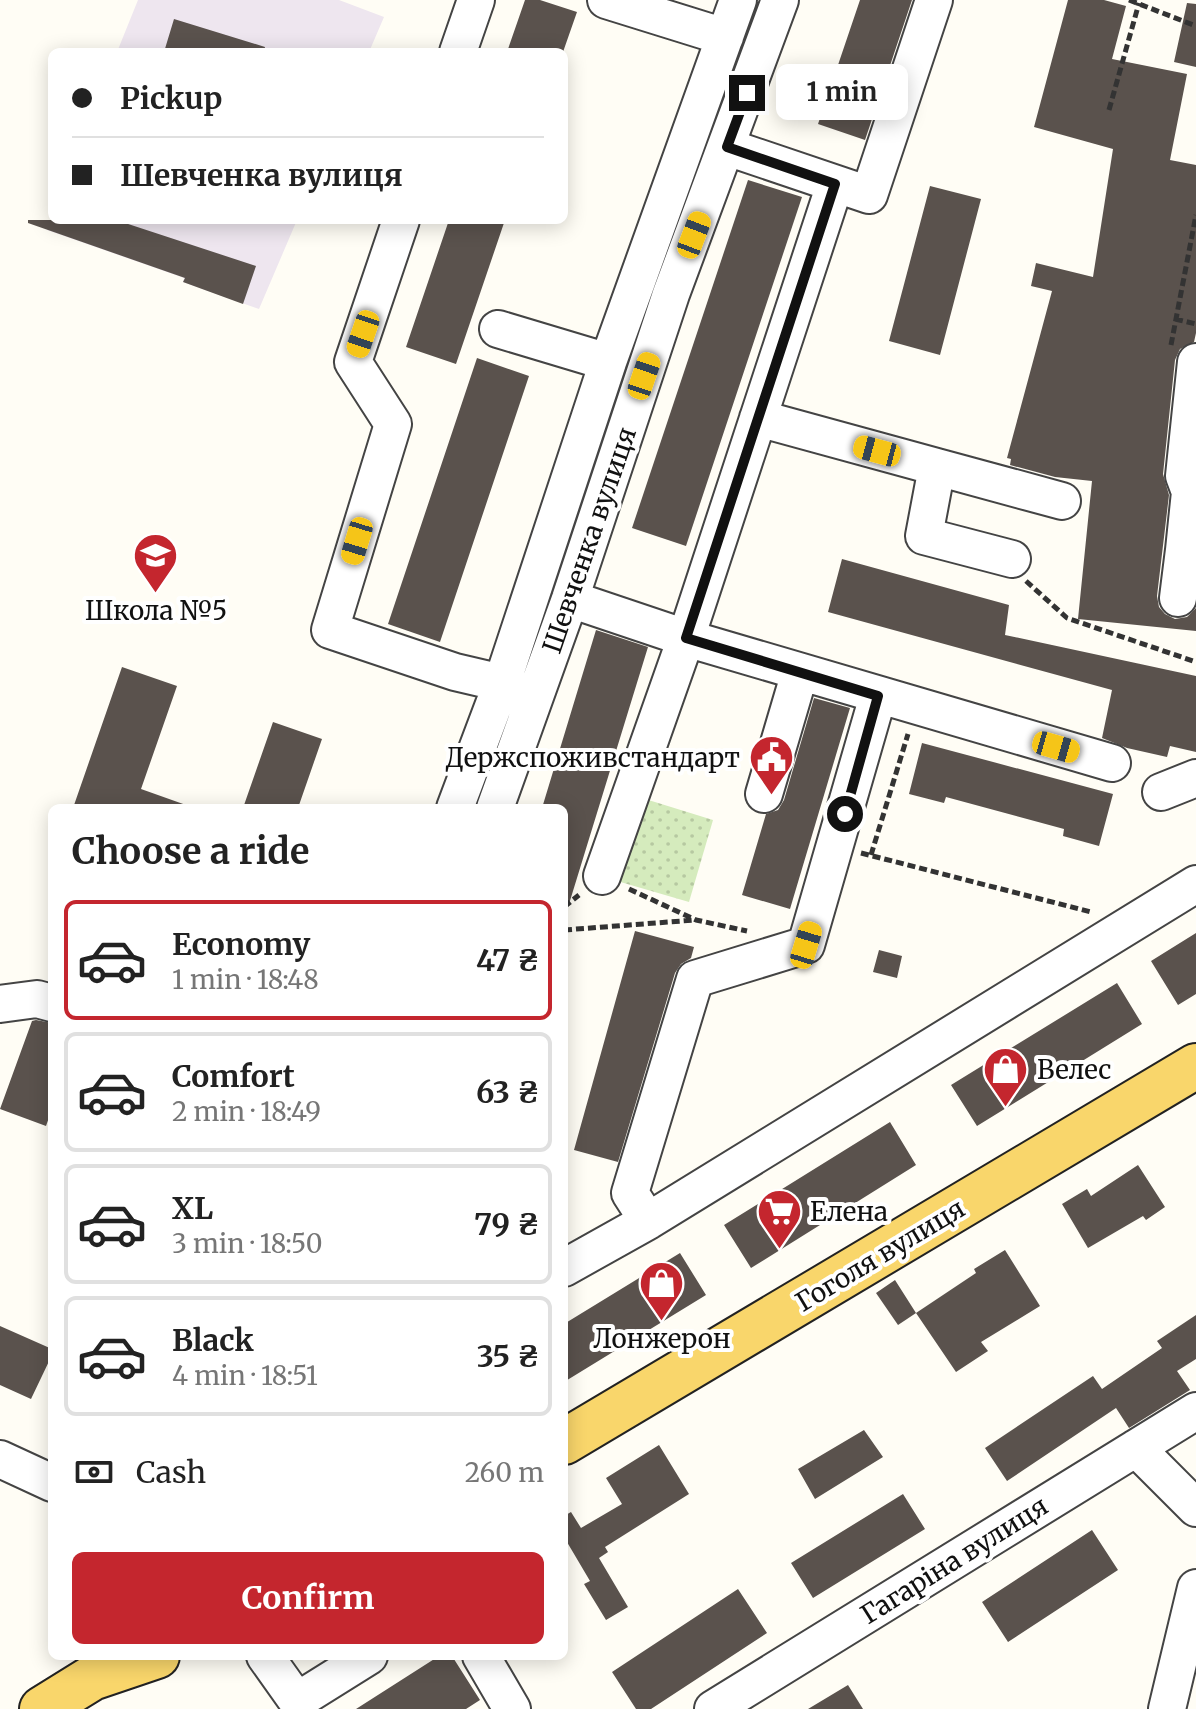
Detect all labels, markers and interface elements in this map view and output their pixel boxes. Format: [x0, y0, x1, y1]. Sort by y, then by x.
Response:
callout: 1 min [775, 65, 907, 121]
route end [729, 75, 765, 111]
text: 1 min [807, 75, 877, 108]
text: Pickup [120, 79, 222, 117]
text: Шевченка вулиця [120, 156, 403, 194]
car [674, 208, 714, 262]
car [344, 307, 382, 361]
car [625, 349, 663, 403]
street label: Шевченка вулиця [535, 423, 643, 657]
car [851, 433, 903, 469]
car [339, 515, 375, 567]
school or university icon: Школа №5 [132, 531, 180, 594]
place label: Школа №5 [85, 594, 227, 627]
car [1030, 729, 1082, 765]
public building icon: Держспоживстандарт [747, 733, 795, 796]
place label: Держспоживстандарт [446, 741, 740, 774]
route start [827, 796, 863, 832]
text: Choose a ride [72, 829, 309, 874]
car [788, 919, 824, 971]
icon: car [76, 924, 148, 996]
text: Economy [172, 925, 310, 963]
text: 47 ₴ [476, 941, 540, 979]
text: 1 min · 18:48 [172, 963, 319, 996]
shop icon: Велес [982, 1045, 1030, 1108]
place label: Велес [1037, 1053, 1111, 1086]
icon: car [76, 1056, 148, 1128]
text: Comfort [172, 1057, 295, 1095]
text: 63 ₴ [476, 1073, 540, 1111]
text: 2 min · 18:49 [172, 1095, 321, 1128]
supermarket icon: Елена [755, 1187, 803, 1250]
icon: car [76, 1188, 148, 1260]
text: XL [172, 1189, 213, 1227]
street label: Гоголя вулиця [789, 1191, 971, 1319]
place label: Елена [810, 1195, 888, 1228]
text: 79 ₴ [474, 1205, 540, 1243]
text: 3 min · 18:50 [172, 1227, 323, 1260]
shop icon: Лонжерон [638, 1259, 686, 1322]
icon: car [76, 1320, 148, 1392]
text: Black [172, 1321, 254, 1359]
place label: Лонжерон [593, 1322, 731, 1355]
text: 35 ₴ [477, 1337, 540, 1375]
text: 4 min · 18:51 [172, 1359, 318, 1392]
icon: cash [72, 1450, 116, 1494]
text: Cash [136, 1453, 206, 1491]
text: 260 m [465, 1456, 544, 1489]
street label: Гагаріна вулиця [854, 1489, 1054, 1631]
button: Confirm [72, 1552, 544, 1644]

